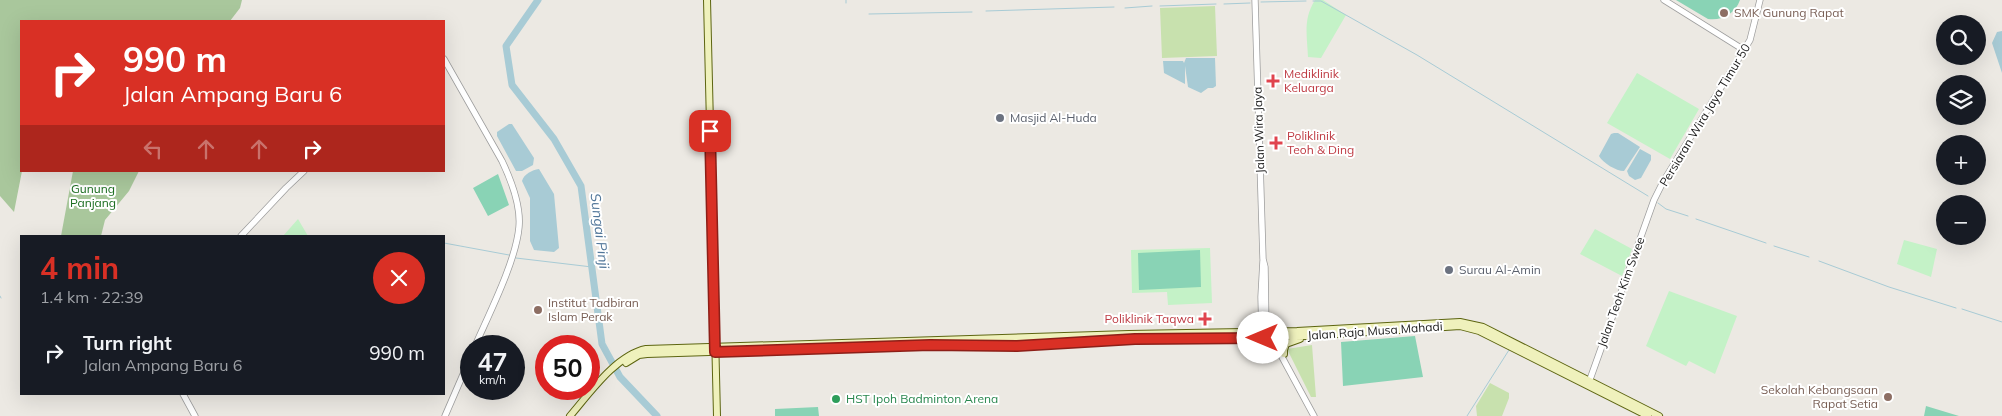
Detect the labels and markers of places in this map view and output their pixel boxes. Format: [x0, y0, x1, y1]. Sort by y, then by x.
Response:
place label: SMK Gunung Rapat [1734, 5, 1844, 20]
marker: SMK Gunung Rapat [1718, 7, 1730, 19]
place label: Mediklinik Keluarga [1284, 66, 1340, 95]
marker: Mediklinik Keluarga [1266, 74, 1280, 88]
pin [689, 110, 731, 152]
place label: Masjid Al-Huda [1010, 110, 1097, 125]
marker: Masjid Al-Huda [994, 112, 1006, 124]
place label: Poliklinik Teoh & Ding [1287, 128, 1354, 157]
marker: Poliklinik Teoh & Ding [1269, 136, 1283, 150]
place label: Surau Al-Amin [1459, 262, 1541, 277]
marker: Surau Al-Amin [1443, 264, 1455, 276]
place label: Institut Tadbiran Islam Perak [548, 295, 639, 324]
marker: Institut Tadbiran Islam Perak [532, 304, 544, 316]
place label: Poliklinik Taqwa [1105, 311, 1194, 326]
marker: Poliklinik Taqwa [1198, 312, 1212, 326]
place label: Sekolah Kebangsaan Rapat Setia [1761, 382, 1878, 411]
place label: HST Ipoh Badminton Arena [846, 391, 998, 406]
marker: Sekolah Kebangsaan Rapat Setia [1882, 391, 1894, 403]
marker: HST Ipoh Badminton Arena [830, 393, 842, 405]

